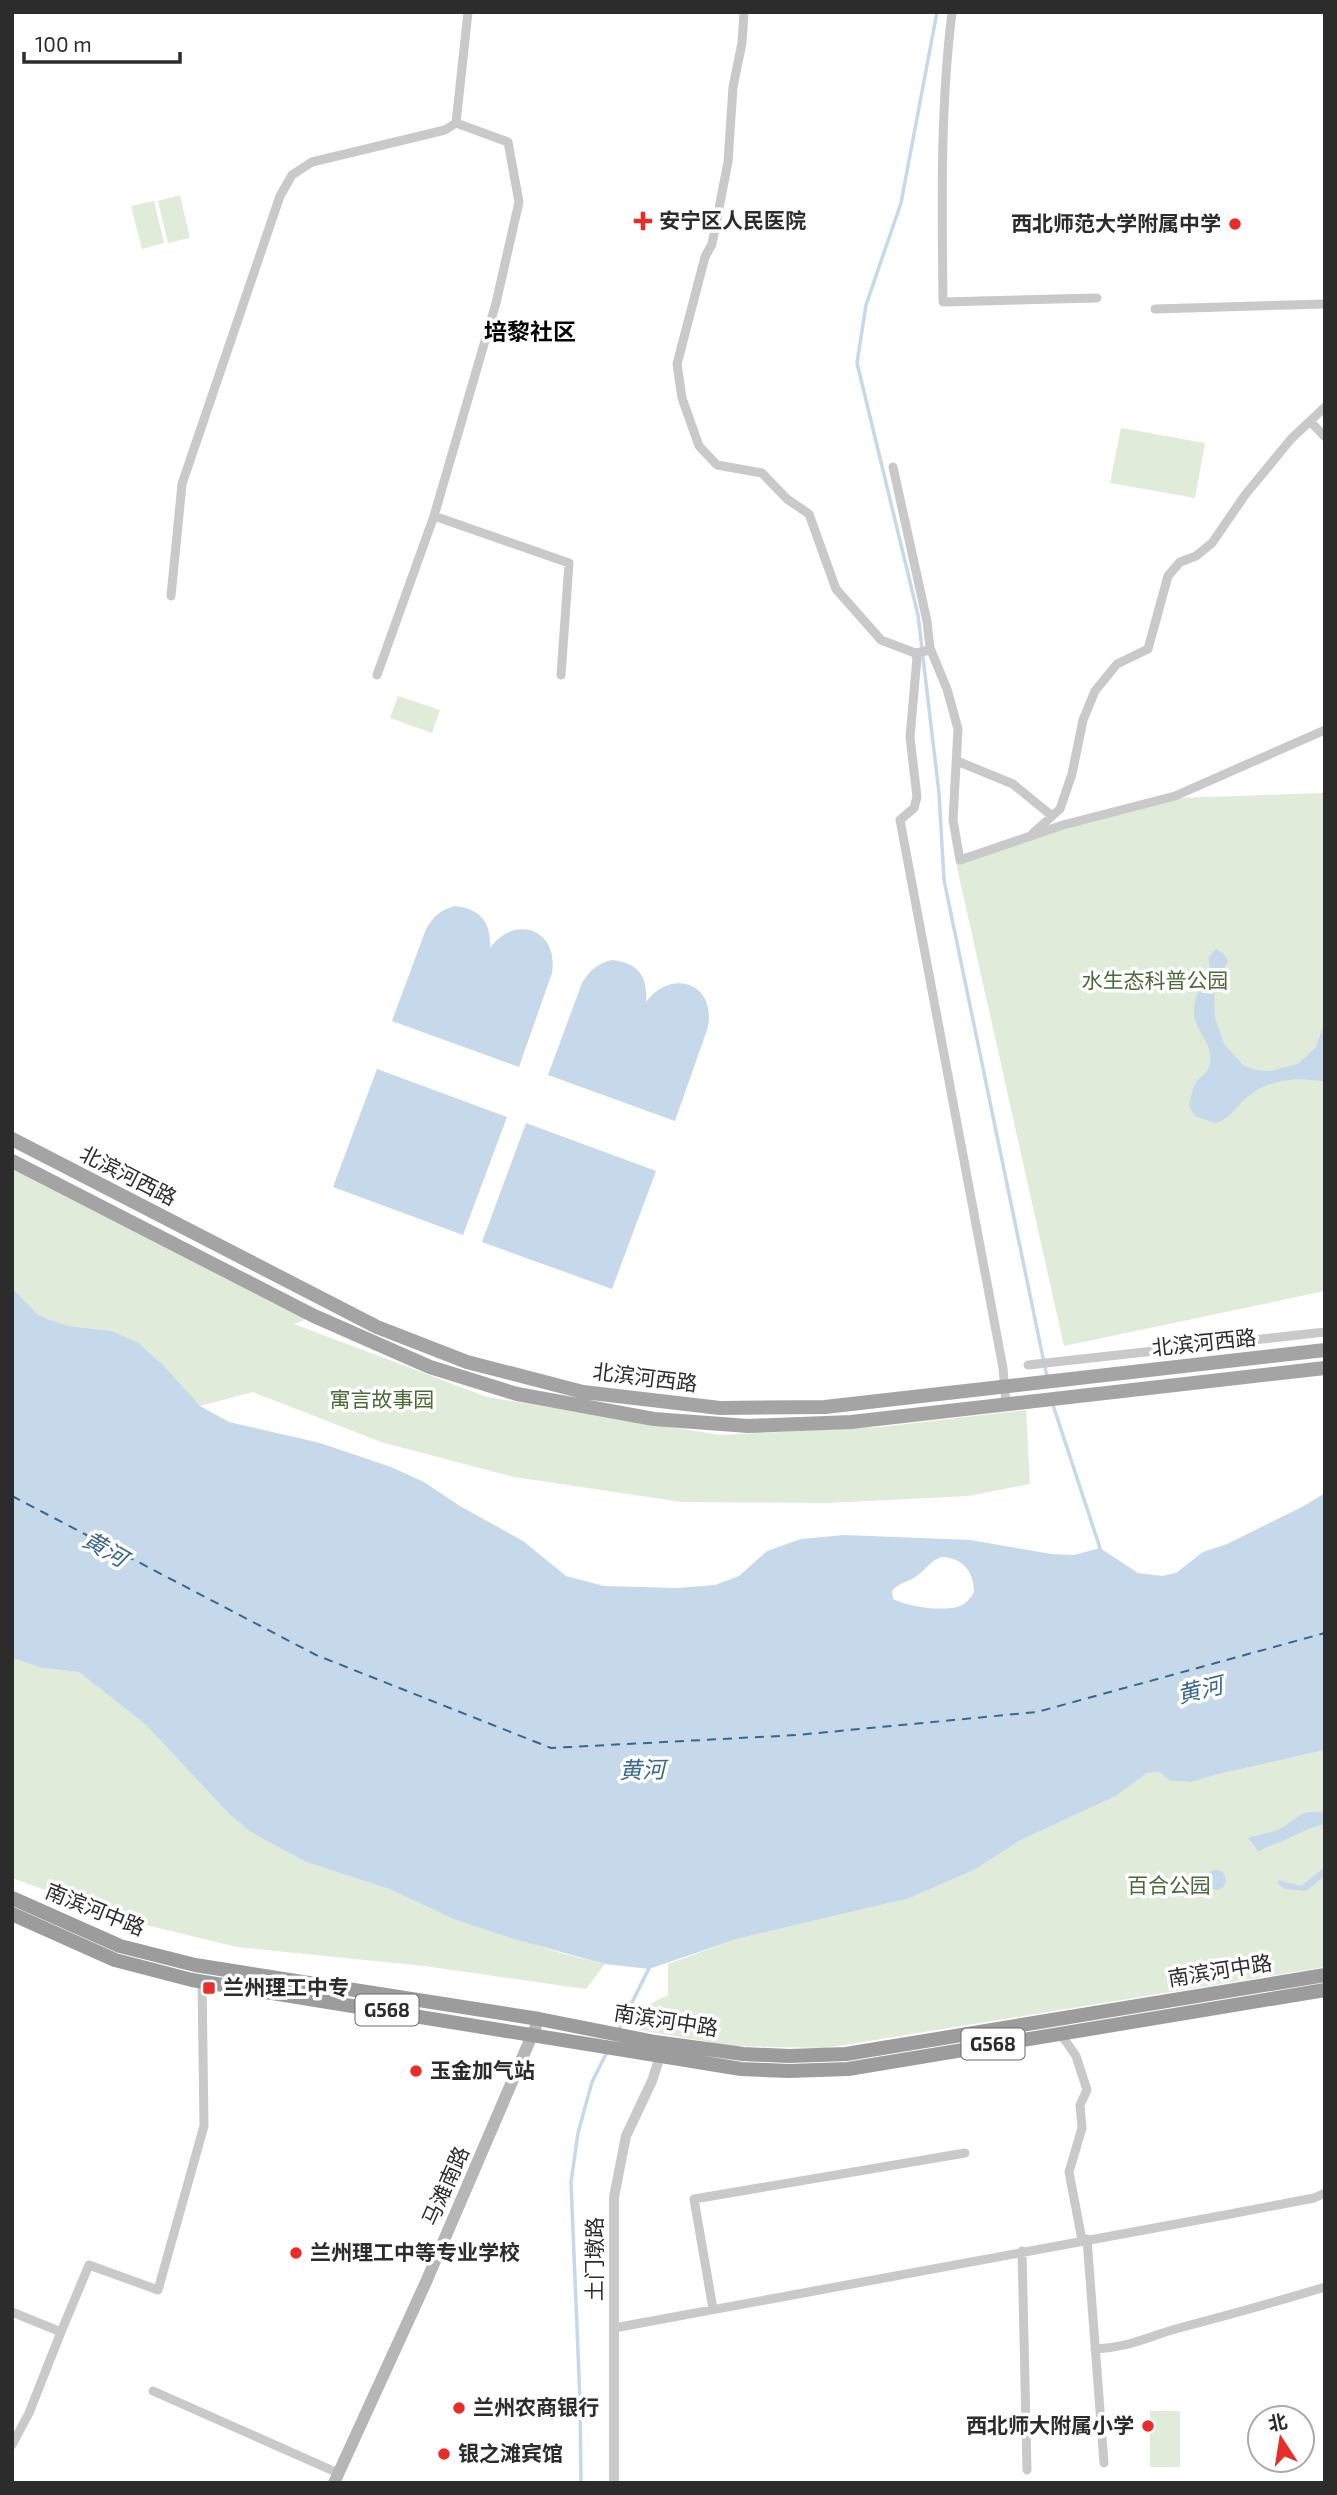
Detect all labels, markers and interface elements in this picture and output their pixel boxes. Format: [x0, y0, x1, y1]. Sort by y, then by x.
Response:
scale bar [24, 21, 180, 65]
text: 100 m [35, 31, 92, 56]
place label: 安宁区人民医院 [659, 207, 806, 232]
place label: 西北师范大学附属中学 [1011, 210, 1221, 235]
marker: 安宁区人民医院 [633, 211, 653, 231]
marker: 西北师范大学附属中学 [1227, 216, 1243, 232]
district label: 培黎社区 [484, 317, 576, 345]
park label: 水生态科普公园 [1082, 967, 1229, 992]
street label: 北滨河西路 [76, 1140, 181, 1210]
street label: 北滨河西路 [1150, 1324, 1257, 1359]
street label: 北滨河西路 [592, 1358, 699, 1395]
park label: 寓言故事园 [330, 1386, 435, 1411]
water label: 黄河 [79, 1525, 136, 1574]
water label: 黄河 [1174, 1669, 1229, 1708]
water label: 黄河 [619, 1755, 669, 1783]
park label: 百合公园 [1127, 1872, 1211, 1897]
street label: 南滨河中路 [42, 1877, 149, 1940]
street label: 南滨河中路 [1166, 1949, 1274, 1990]
place label: 兰州理工中专 [223, 1974, 349, 1999]
marker: 兰州理工中专 [201, 1980, 217, 1996]
road number: G568 [356, 1994, 418, 2026]
street label: 南滨河中路 [612, 1999, 720, 2040]
road number: G568 [962, 2028, 1024, 2060]
place label: 玉金加气站 [430, 2057, 535, 2082]
marker: 玉金加气站 [408, 2063, 424, 2079]
street label: 马滩南路 [416, 2142, 473, 2229]
street label: 土门墩路 [581, 2217, 606, 2301]
place label: 兰州理工中等专业学校 [310, 2239, 520, 2264]
marker: 兰州理工中等专业学校 [288, 2245, 304, 2261]
place label: 兰州农商银行 [473, 2394, 599, 2419]
marker: 兰州农商银行 [451, 2400, 467, 2416]
north arrow [1246, 2404, 1316, 2474]
text: 北 [1266, 2409, 1289, 2435]
place label: 西北师大附属小学 [966, 2412, 1134, 2437]
marker: 西北师大附属小学 [1140, 2418, 1156, 2434]
place label: 银之滩宾馆 [458, 2440, 563, 2465]
marker: 银之滩宾馆 [436, 2446, 452, 2462]

